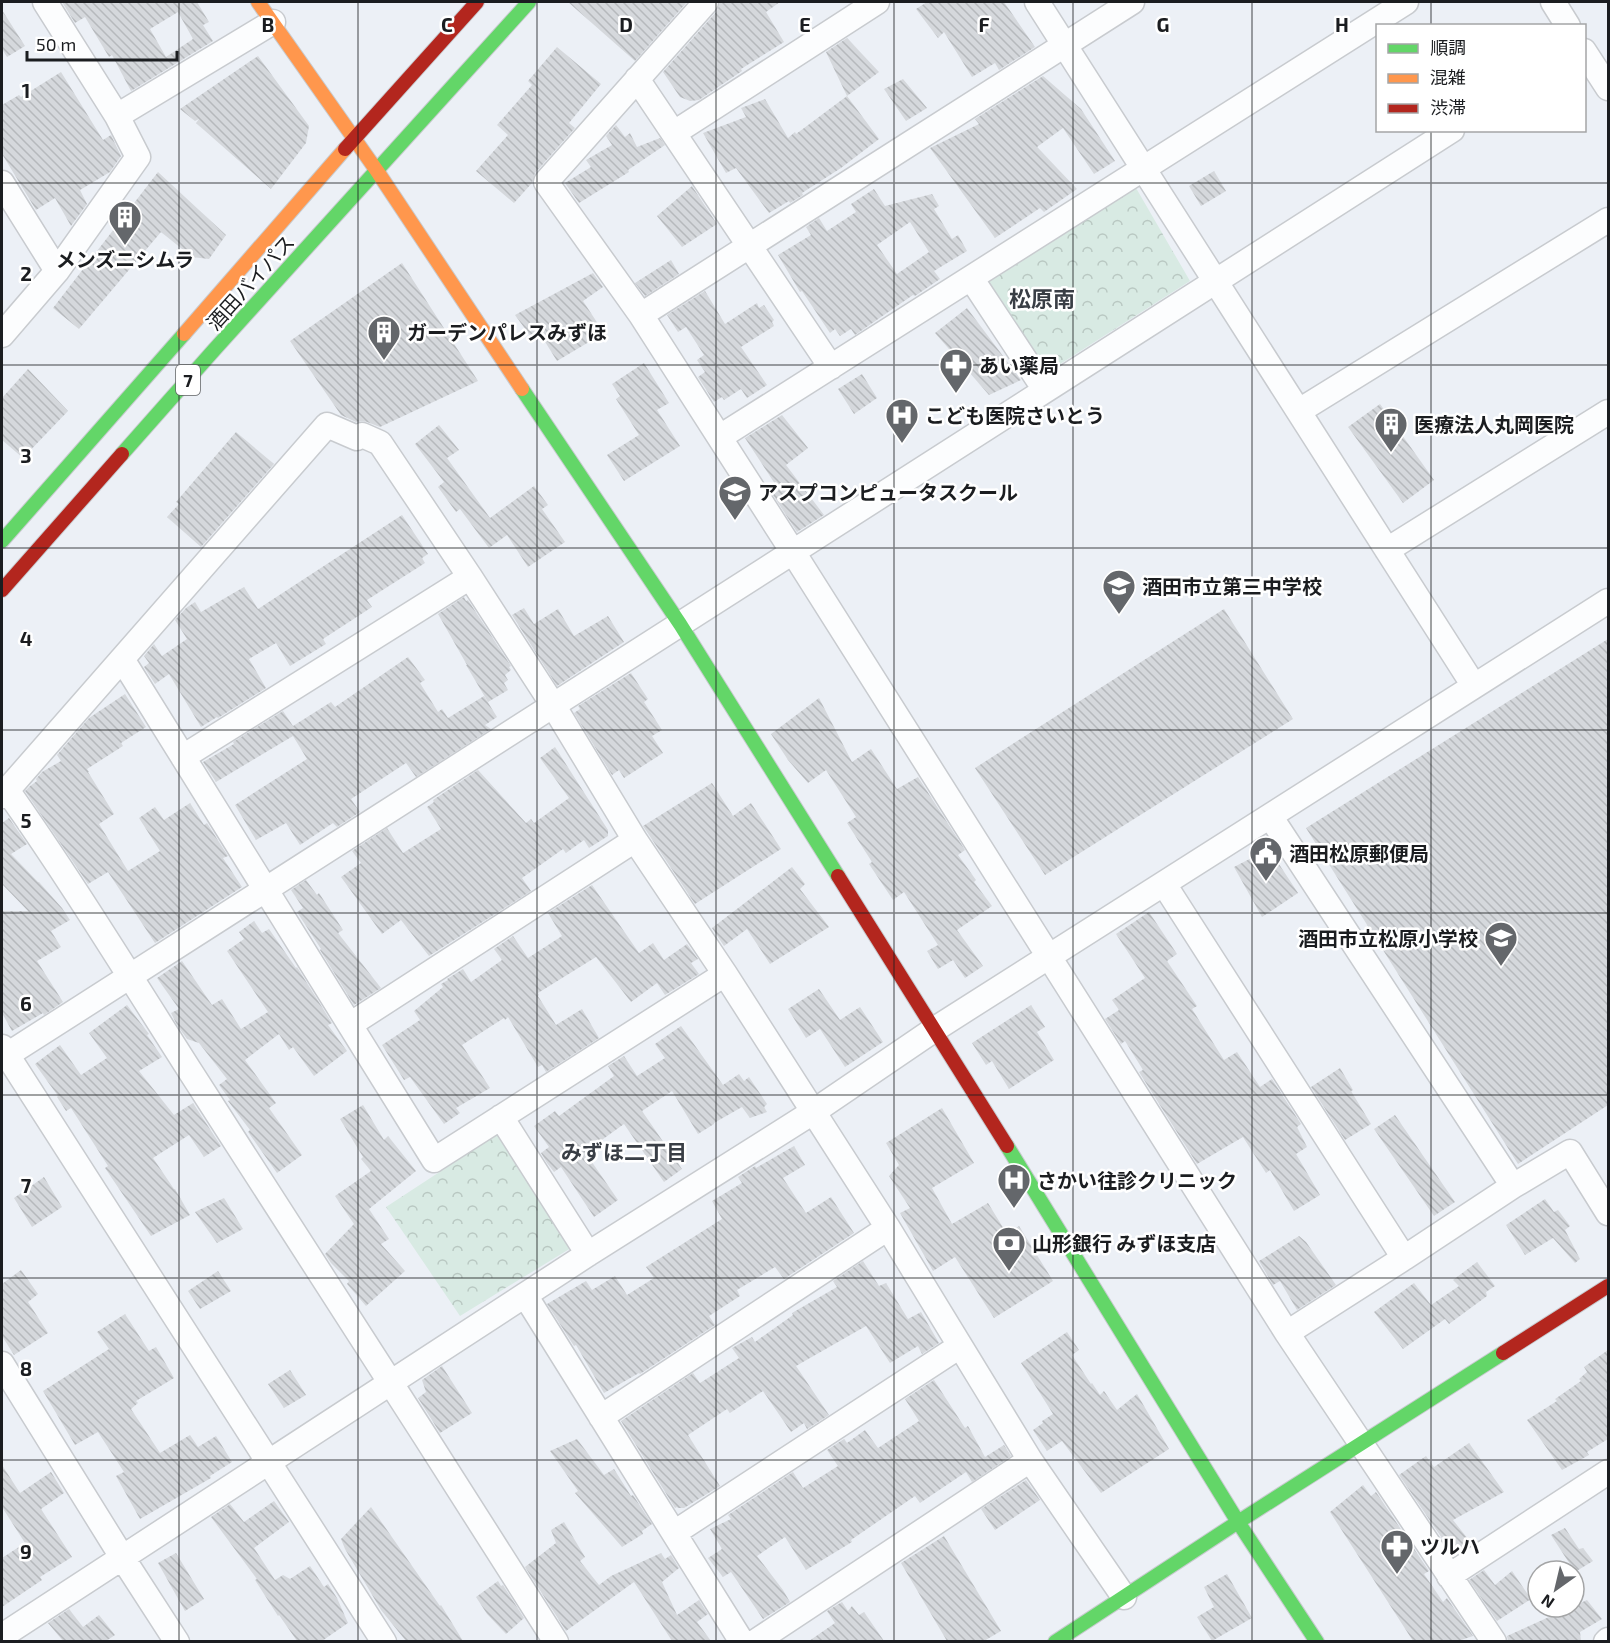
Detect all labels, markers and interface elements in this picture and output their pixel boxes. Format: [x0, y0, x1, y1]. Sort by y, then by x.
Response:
text: B [262, 12, 274, 36]
text: C [441, 12, 453, 36]
text: D [619, 12, 633, 36]
text: E [799, 12, 811, 36]
text: F [978, 12, 990, 36]
text: G [1157, 12, 1169, 36]
text: H [1335, 12, 1349, 36]
scale bar [27, 24, 177, 62]
legend [1376, 24, 1586, 132]
text: 50 m [36, 33, 76, 55]
text: 順調 [1430, 36, 1466, 58]
text: 混雑 [1430, 66, 1466, 88]
text: 1 [22, 78, 30, 102]
text: 渋滞 [1430, 96, 1466, 118]
building icon: メンズニシムラ [107, 199, 143, 246]
street label: 酒田バイパス [201, 230, 299, 334]
place label: メンズニシムラ [56, 247, 194, 271]
text: 2 [20, 261, 32, 285]
district label: 松原南 [1009, 285, 1075, 311]
building icon: ガーデンパレスみずほ [366, 314, 402, 361]
place label: ガーデンパレスみずほ [407, 320, 607, 344]
pharmacy icon: あい薬局 [938, 347, 974, 394]
place label: あい薬局 [979, 353, 1059, 377]
road number: 7 [176, 365, 200, 395]
hospital icon: こども医院さいとう [884, 397, 920, 444]
place label: こども医院さいとう [925, 403, 1105, 427]
building icon: 医療法人丸岡医院 [1373, 406, 1409, 453]
place label: 医療法人丸岡医院 [1414, 412, 1574, 436]
text: 3 [20, 443, 32, 467]
school or university icon: アスプコンピュータスクール [717, 474, 753, 521]
place label: アスプコンピュータスクール [758, 480, 1018, 504]
school or university icon: 酒田市立第三中学校 [1101, 568, 1137, 615]
place label: 酒田市立第三中学校 [1142, 574, 1322, 598]
text: 4 [20, 626, 33, 650]
text: 5 [20, 808, 32, 832]
public building icon: 酒田松原郵便局 [1248, 835, 1284, 882]
place label: 酒田松原郵便局 [1289, 841, 1429, 865]
school or university icon: 酒田市立松原小学校 [1483, 920, 1519, 967]
place label: 酒田市立松原小学校 [1298, 926, 1478, 950]
text: 6 [20, 991, 32, 1015]
district label: みずほ二丁目 [561, 1139, 687, 1164]
hospital icon: さかい往診クリニック [996, 1162, 1032, 1209]
place label: さかい往診クリニック [1037, 1168, 1237, 1192]
text: 7 [21, 1173, 32, 1197]
bank icon: 山形銀行 みずほ支店 [991, 1225, 1027, 1272]
place label: 山形銀行 みずほ支店 [1032, 1231, 1216, 1255]
text: 8 [20, 1356, 32, 1380]
pharmacy icon: ツルハ [1379, 1528, 1415, 1575]
place label: ツルハ [1420, 1534, 1480, 1558]
text: 9 [20, 1539, 32, 1563]
north arrow [1526, 1559, 1586, 1619]
text: N [1537, 1591, 1557, 1613]

